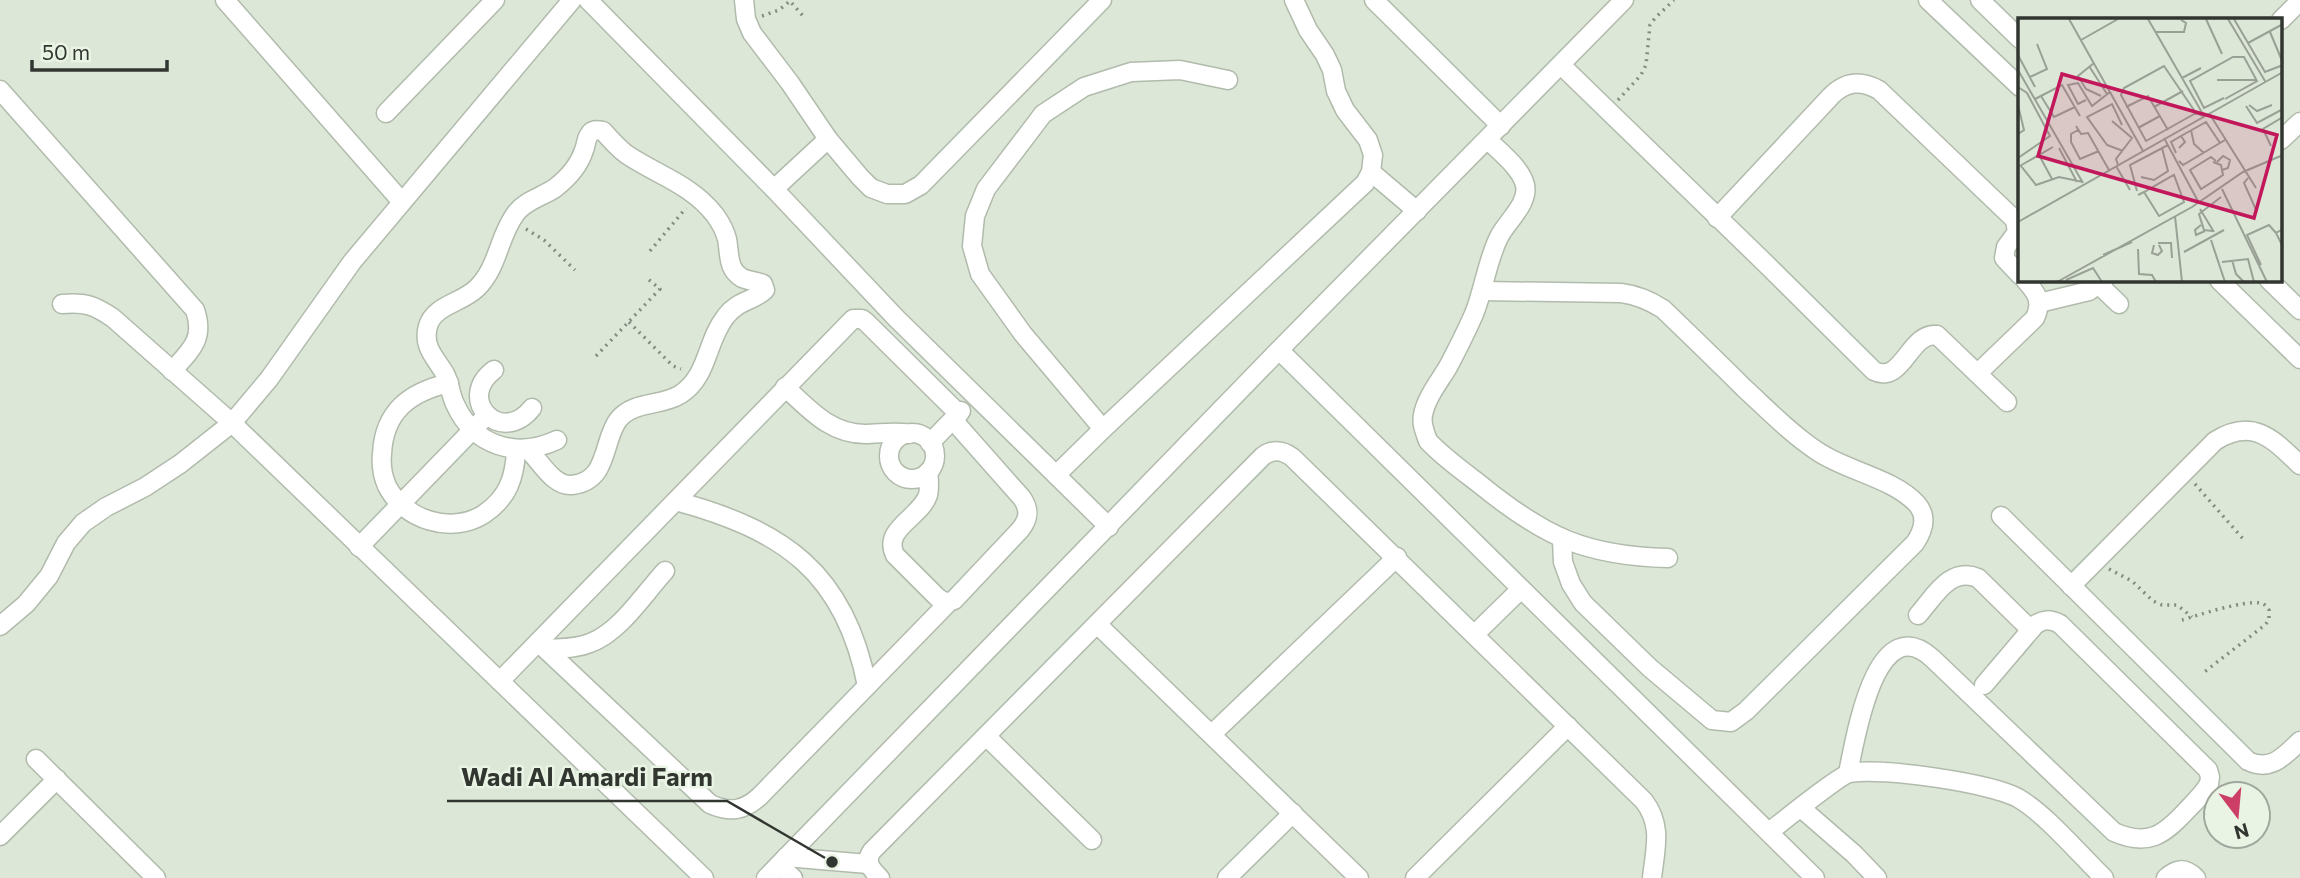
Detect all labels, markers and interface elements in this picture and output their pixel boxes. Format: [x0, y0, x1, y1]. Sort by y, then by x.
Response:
inset map [2018, 18, 2282, 282]
scale bar [32, 28, 166, 72]
text: 50 m [42, 39, 90, 64]
callout: Wadi Al Amardi Farm [447, 754, 727, 801]
text: Wadi Al Amardi Farm [461, 760, 713, 791]
north arrow [2202, 780, 2272, 850]
text: N [2232, 819, 2252, 845]

